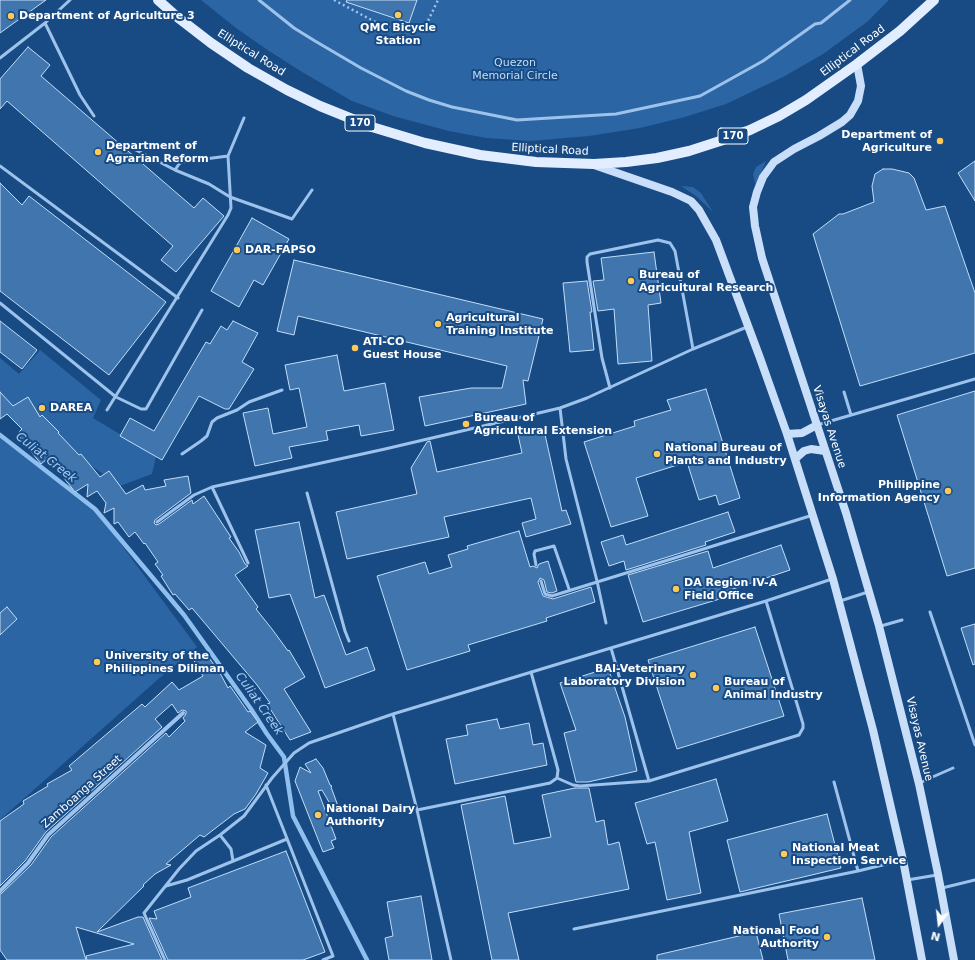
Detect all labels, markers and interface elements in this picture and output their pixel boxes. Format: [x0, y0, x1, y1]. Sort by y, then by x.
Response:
place label: Department of Agriculture 3 [19, 9, 195, 23]
marker: QMC Bicycle Station [393, 10, 403, 20]
marker: Department of Agriculture 3 [6, 11, 16, 21]
place label: QMC Bicycle Station [360, 21, 436, 47]
street label: Elliptical Road [818, 22, 888, 80]
street label: Elliptical Road [215, 27, 287, 79]
park label: Quezon Memorial Circle [472, 56, 558, 82]
road number: 170 [345, 115, 375, 131]
road number: 170 [718, 128, 748, 144]
place label: Department of Agriculture [841, 128, 932, 154]
marker: Department of Agriculture [935, 136, 945, 146]
place label: Department of Agrarian Reform [106, 139, 209, 165]
street label: Elliptical Road [511, 141, 589, 159]
marker: Department of Agrarian Reform [93, 147, 103, 157]
place label: DAR-FAPSO [245, 243, 316, 257]
marker: DAR-FAPSO [232, 245, 242, 255]
place label: Bureau of Agricultural Research [639, 268, 773, 294]
marker: Bureau of Agricultural Research [626, 276, 636, 286]
place label: Agricultural Training Institute [446, 311, 553, 337]
marker: Agricultural Training Institute [433, 319, 443, 329]
place label: ATI-CO Guest House [363, 335, 442, 361]
marker: ATI-CO Guest House [350, 343, 360, 353]
street label: Visayas Avenue [809, 384, 849, 470]
place label: DAREA [50, 401, 92, 415]
marker: DAREA [37, 403, 47, 413]
place label: Bureau of Agricultural Extension [474, 411, 612, 437]
marker: Bureau of Agricultural Extension [461, 419, 471, 429]
water label: Culiat Creek [13, 430, 79, 486]
place label: National Bureau of Plants and Industry [665, 441, 787, 467]
marker: National Bureau of Plants and Industry [652, 449, 662, 459]
place label: Philippine Information Agency [818, 478, 940, 504]
marker: Philippine Information Agency [943, 486, 953, 496]
place label: DA Region IV-A Field Office [684, 576, 777, 602]
marker: DA Region IV-A Field Office [671, 584, 681, 594]
place label: University of the Philippines Diliman [105, 649, 225, 675]
marker: University of the Philippines Diliman [92, 657, 102, 667]
place label: BAI-Veterinary Laboratory Division [564, 662, 685, 688]
water label: Culiat Creek [232, 670, 286, 738]
marker: BAI-Veterinary Laboratory Division [688, 670, 698, 680]
place label: Bureau of Animal Industry [724, 675, 823, 701]
marker: Bureau of Animal Industry [711, 683, 721, 693]
street label: Visayas Avenue [903, 696, 935, 782]
street label: Zamboanga Street [39, 753, 125, 831]
place label: National Dairy Authority [326, 802, 415, 828]
marker: National Dairy Authority [313, 810, 323, 820]
place label: National Meat Inspection Service [792, 841, 906, 867]
marker: National Meat Inspection Service [779, 849, 789, 859]
north arrow [919, 904, 959, 944]
place label: National Food Authority [733, 924, 819, 950]
text: N [930, 929, 942, 944]
marker: National Food Authority [822, 932, 832, 942]

